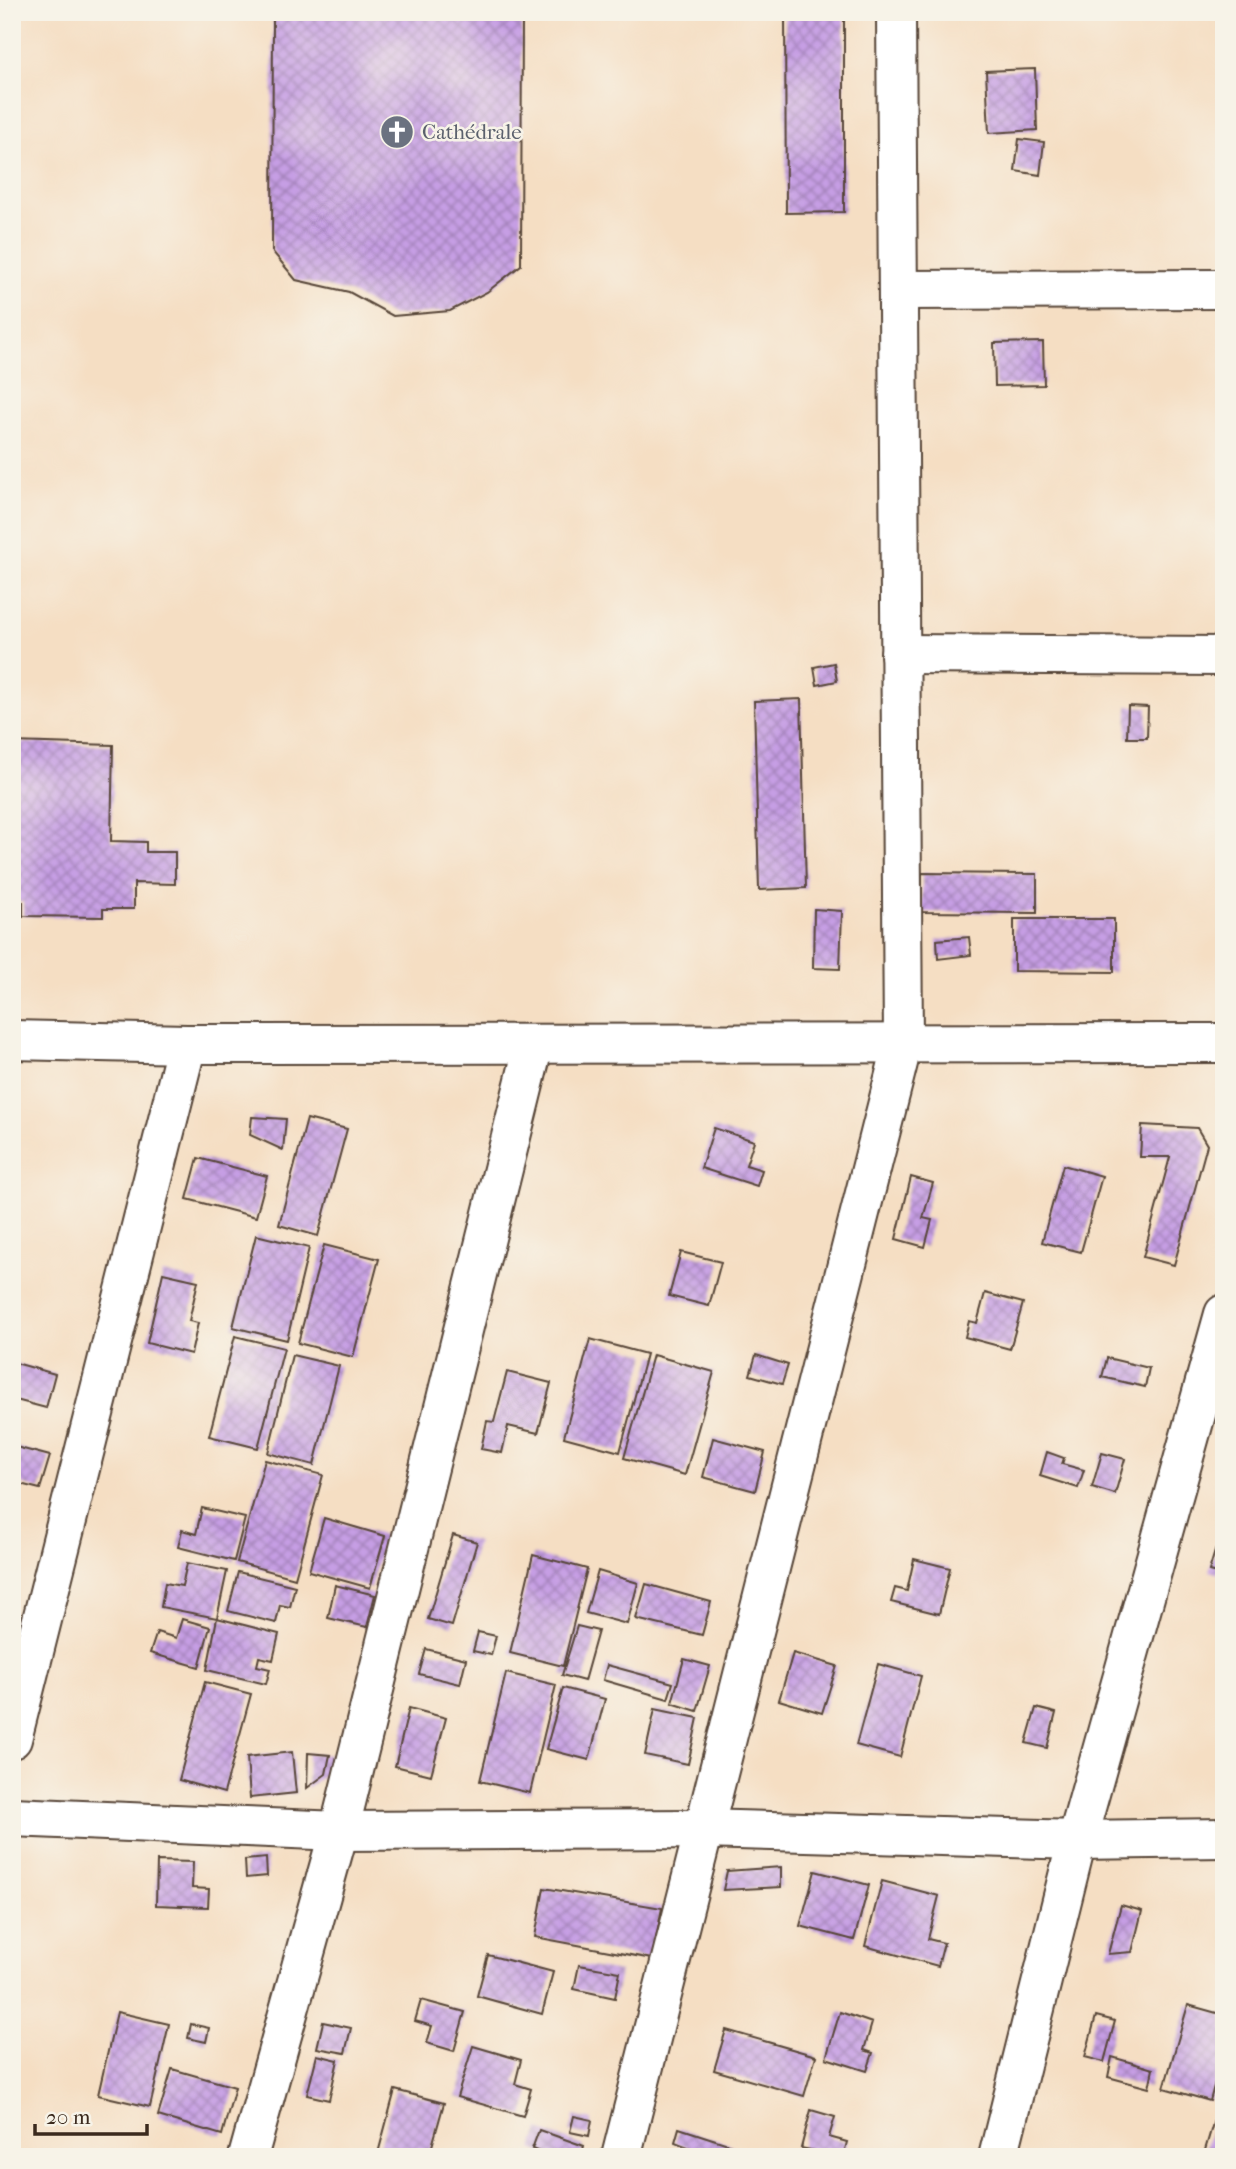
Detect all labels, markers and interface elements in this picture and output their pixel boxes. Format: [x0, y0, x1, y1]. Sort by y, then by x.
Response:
church icon: Cathédrale [378, 113, 416, 151]
place label: Cathédrale [422, 120, 522, 144]
scale bar [35, 2092, 147, 2136]
text: 20 m [46, 2105, 91, 2129]

